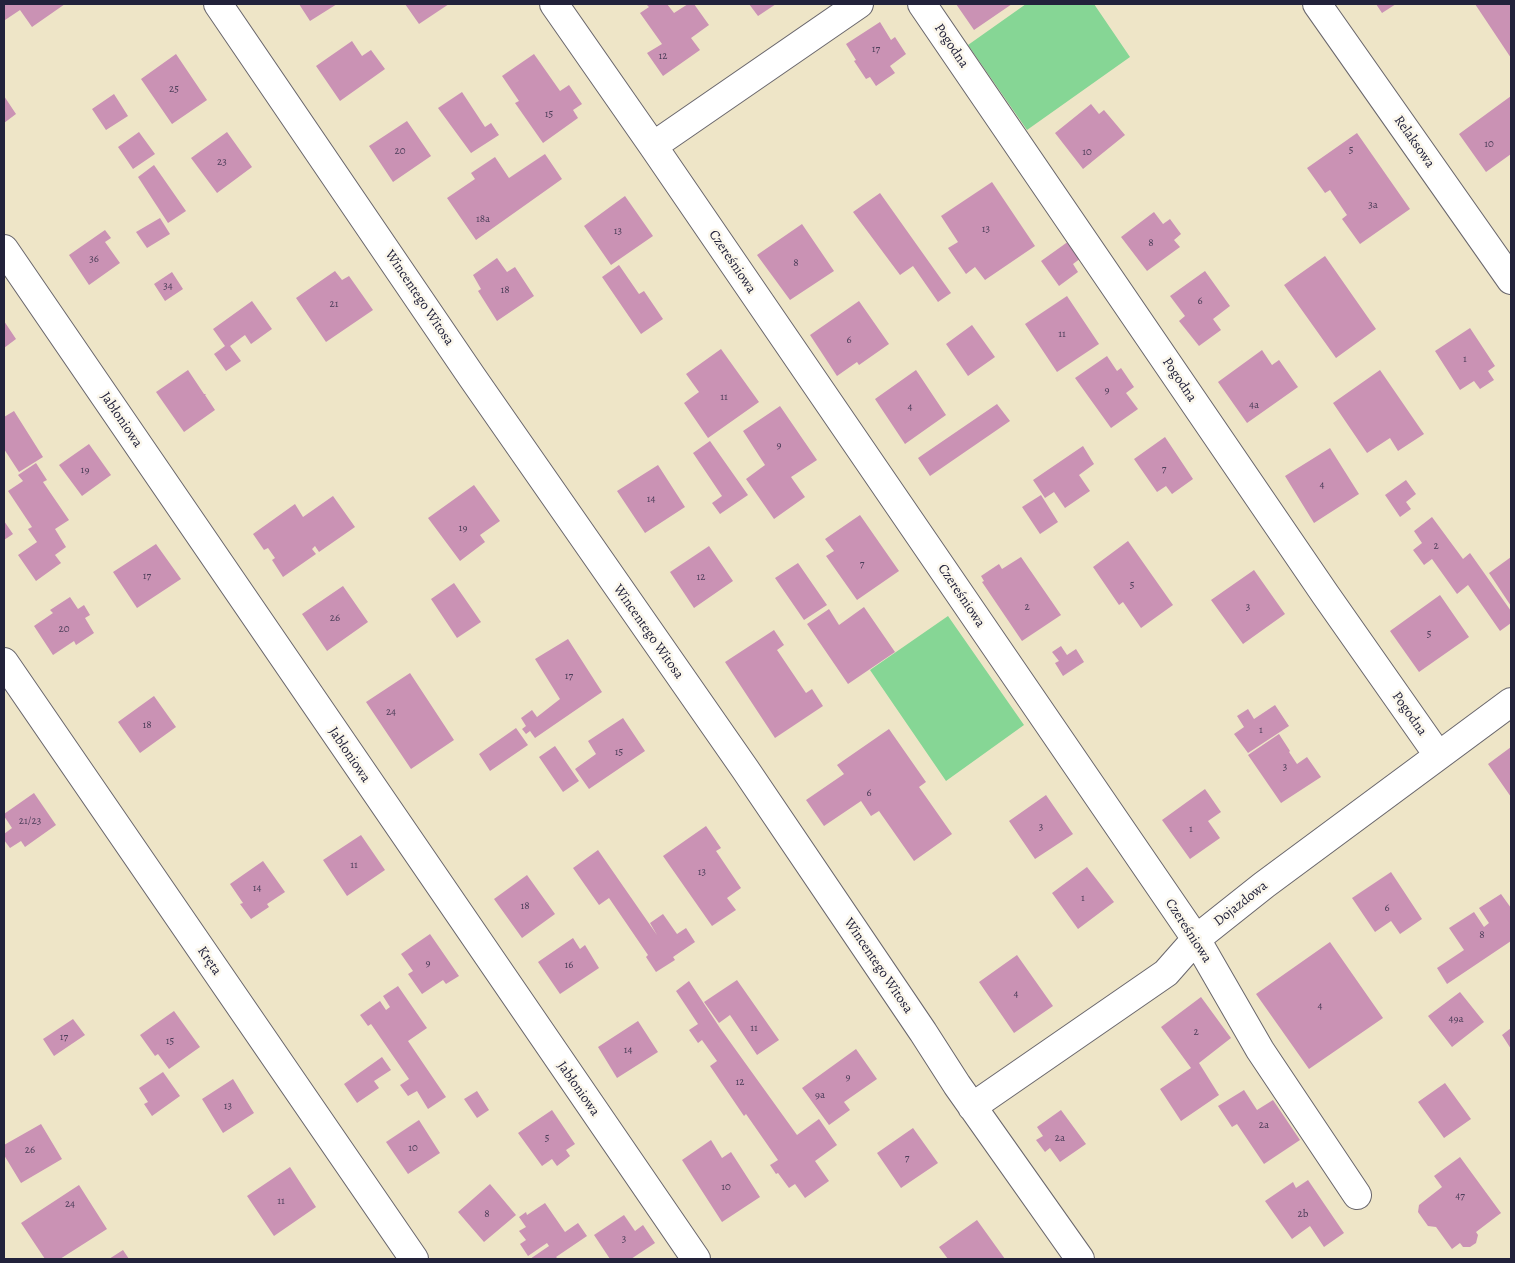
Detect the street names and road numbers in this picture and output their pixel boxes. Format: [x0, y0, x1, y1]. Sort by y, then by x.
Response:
street label: Pogodna [930, 21, 972, 71]
street label: Relaksowa [1390, 113, 1438, 171]
street label: Czereśniowa [705, 227, 759, 297]
street label: Wincentego Witosa [381, 247, 457, 349]
street label: Pogodna [1158, 355, 1200, 405]
street label: Jabłoniowa [96, 389, 146, 451]
street label: Czereśniowa [934, 561, 988, 631]
street label: Wincentego Witosa [609, 582, 687, 682]
street label: Pogodna [1388, 689, 1430, 739]
street label: Jabłoniowa [324, 724, 374, 786]
street label: Dojazdowa [1211, 878, 1271, 930]
street label: Czereśniowa [1161, 896, 1215, 966]
street label: Wincentego Witosa [840, 915, 916, 1017]
street label: Kręta [193, 943, 225, 979]
street label: Jabłoniowa [553, 1058, 603, 1120]

